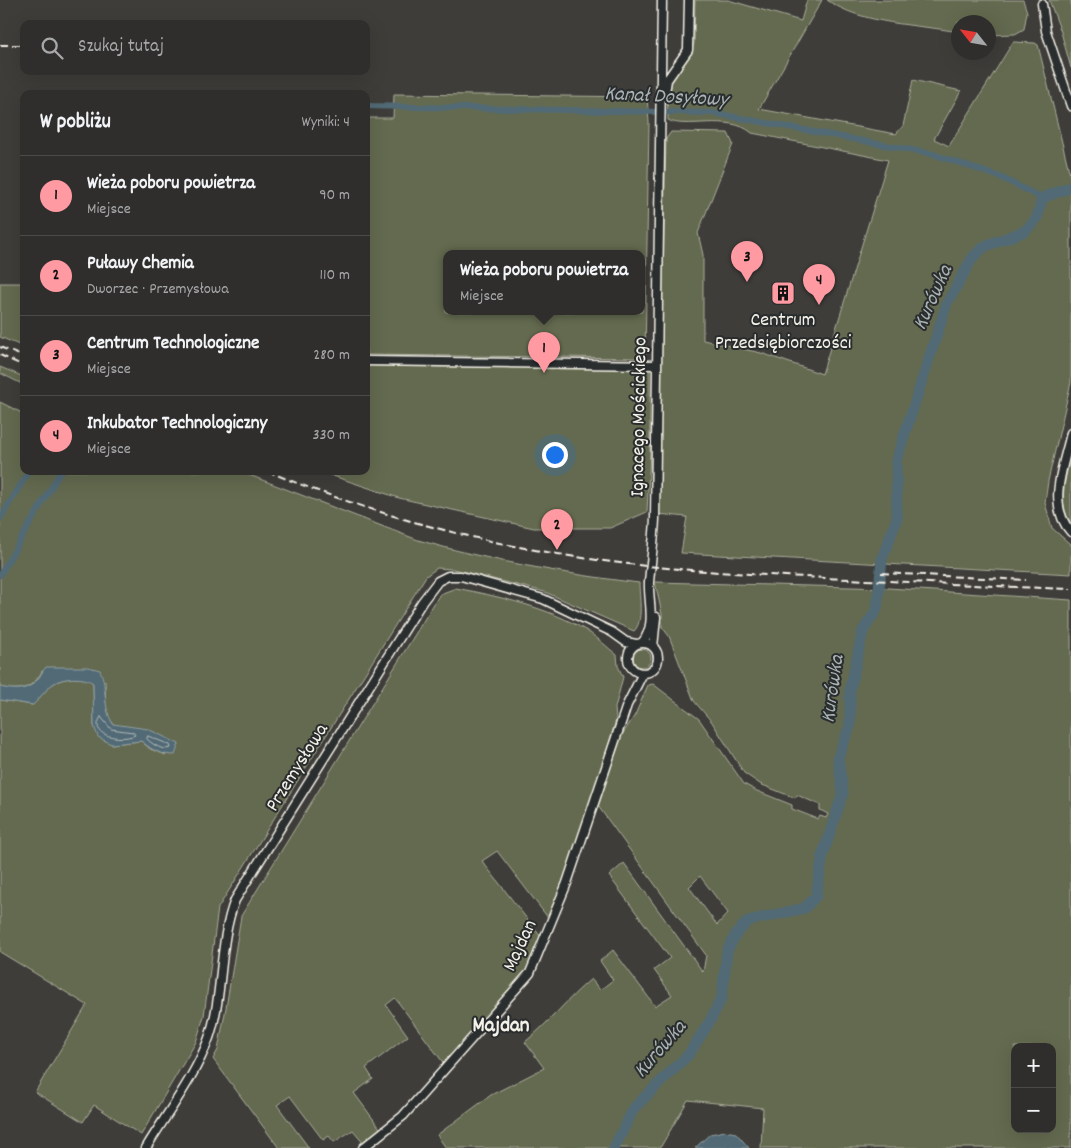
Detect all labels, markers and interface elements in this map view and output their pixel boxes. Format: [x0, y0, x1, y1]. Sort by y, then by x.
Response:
north arrow [951, 15, 996, 60]
search box [20, 20, 370, 75]
icon: search [38, 34, 66, 62]
text: Szukaj tutaj [78, 34, 164, 61]
water label: Kanał Dosyłowy [604, 80, 731, 116]
text: W pobliżu [40, 108, 111, 138]
text: Wyniki: 4 [302, 111, 350, 134]
text: Wieża poboru powietrza [87, 171, 255, 198]
text: 1 [54, 184, 58, 207]
text: 90 m [319, 184, 350, 207]
text: Miejsce [87, 198, 131, 221]
pin: 3 [731, 241, 763, 282]
popup [443, 250, 645, 315]
text: Puławy Chemia [87, 251, 194, 278]
text: Wieża poboru powietrza [460, 258, 628, 285]
water label: Kurówka [906, 260, 962, 335]
text: 2 [53, 264, 60, 287]
text: 110 m [320, 264, 350, 287]
pin: 4 [803, 264, 835, 305]
text: Dworzec · Przemysłowa [87, 278, 229, 301]
building icon: Centrum Przedsiębiorczości [770, 280, 796, 306]
text: Miejsce [460, 285, 504, 308]
place label: Centrum Przedsiębiorczości [715, 307, 852, 358]
text: Centrum Technologiczne [87, 331, 259, 358]
pin: 1 [528, 332, 560, 373]
street label: Ignacego Mościckiego [625, 337, 655, 497]
text: 3 [52, 344, 60, 367]
text: 280 m [313, 344, 350, 367]
text: Miejsce [87, 358, 131, 381]
text: Inkubator Technologiczny [87, 411, 267, 438]
text: 4 [53, 424, 59, 447]
text: 330 m [312, 424, 350, 447]
text: Miejsce [87, 438, 131, 461]
your location [542, 442, 568, 468]
pin: 2 [541, 509, 573, 550]
water label: Kurówka [814, 652, 854, 725]
street label: Przemysłowa [260, 718, 337, 818]
street label: Majdan [497, 915, 545, 977]
district label: Majdan [472, 1012, 530, 1042]
water label: Kurówka [627, 1014, 695, 1085]
map controls [1011, 1043, 1056, 1133]
button: + [1011, 1043, 1056, 1088]
button: − [1011, 1088, 1056, 1133]

